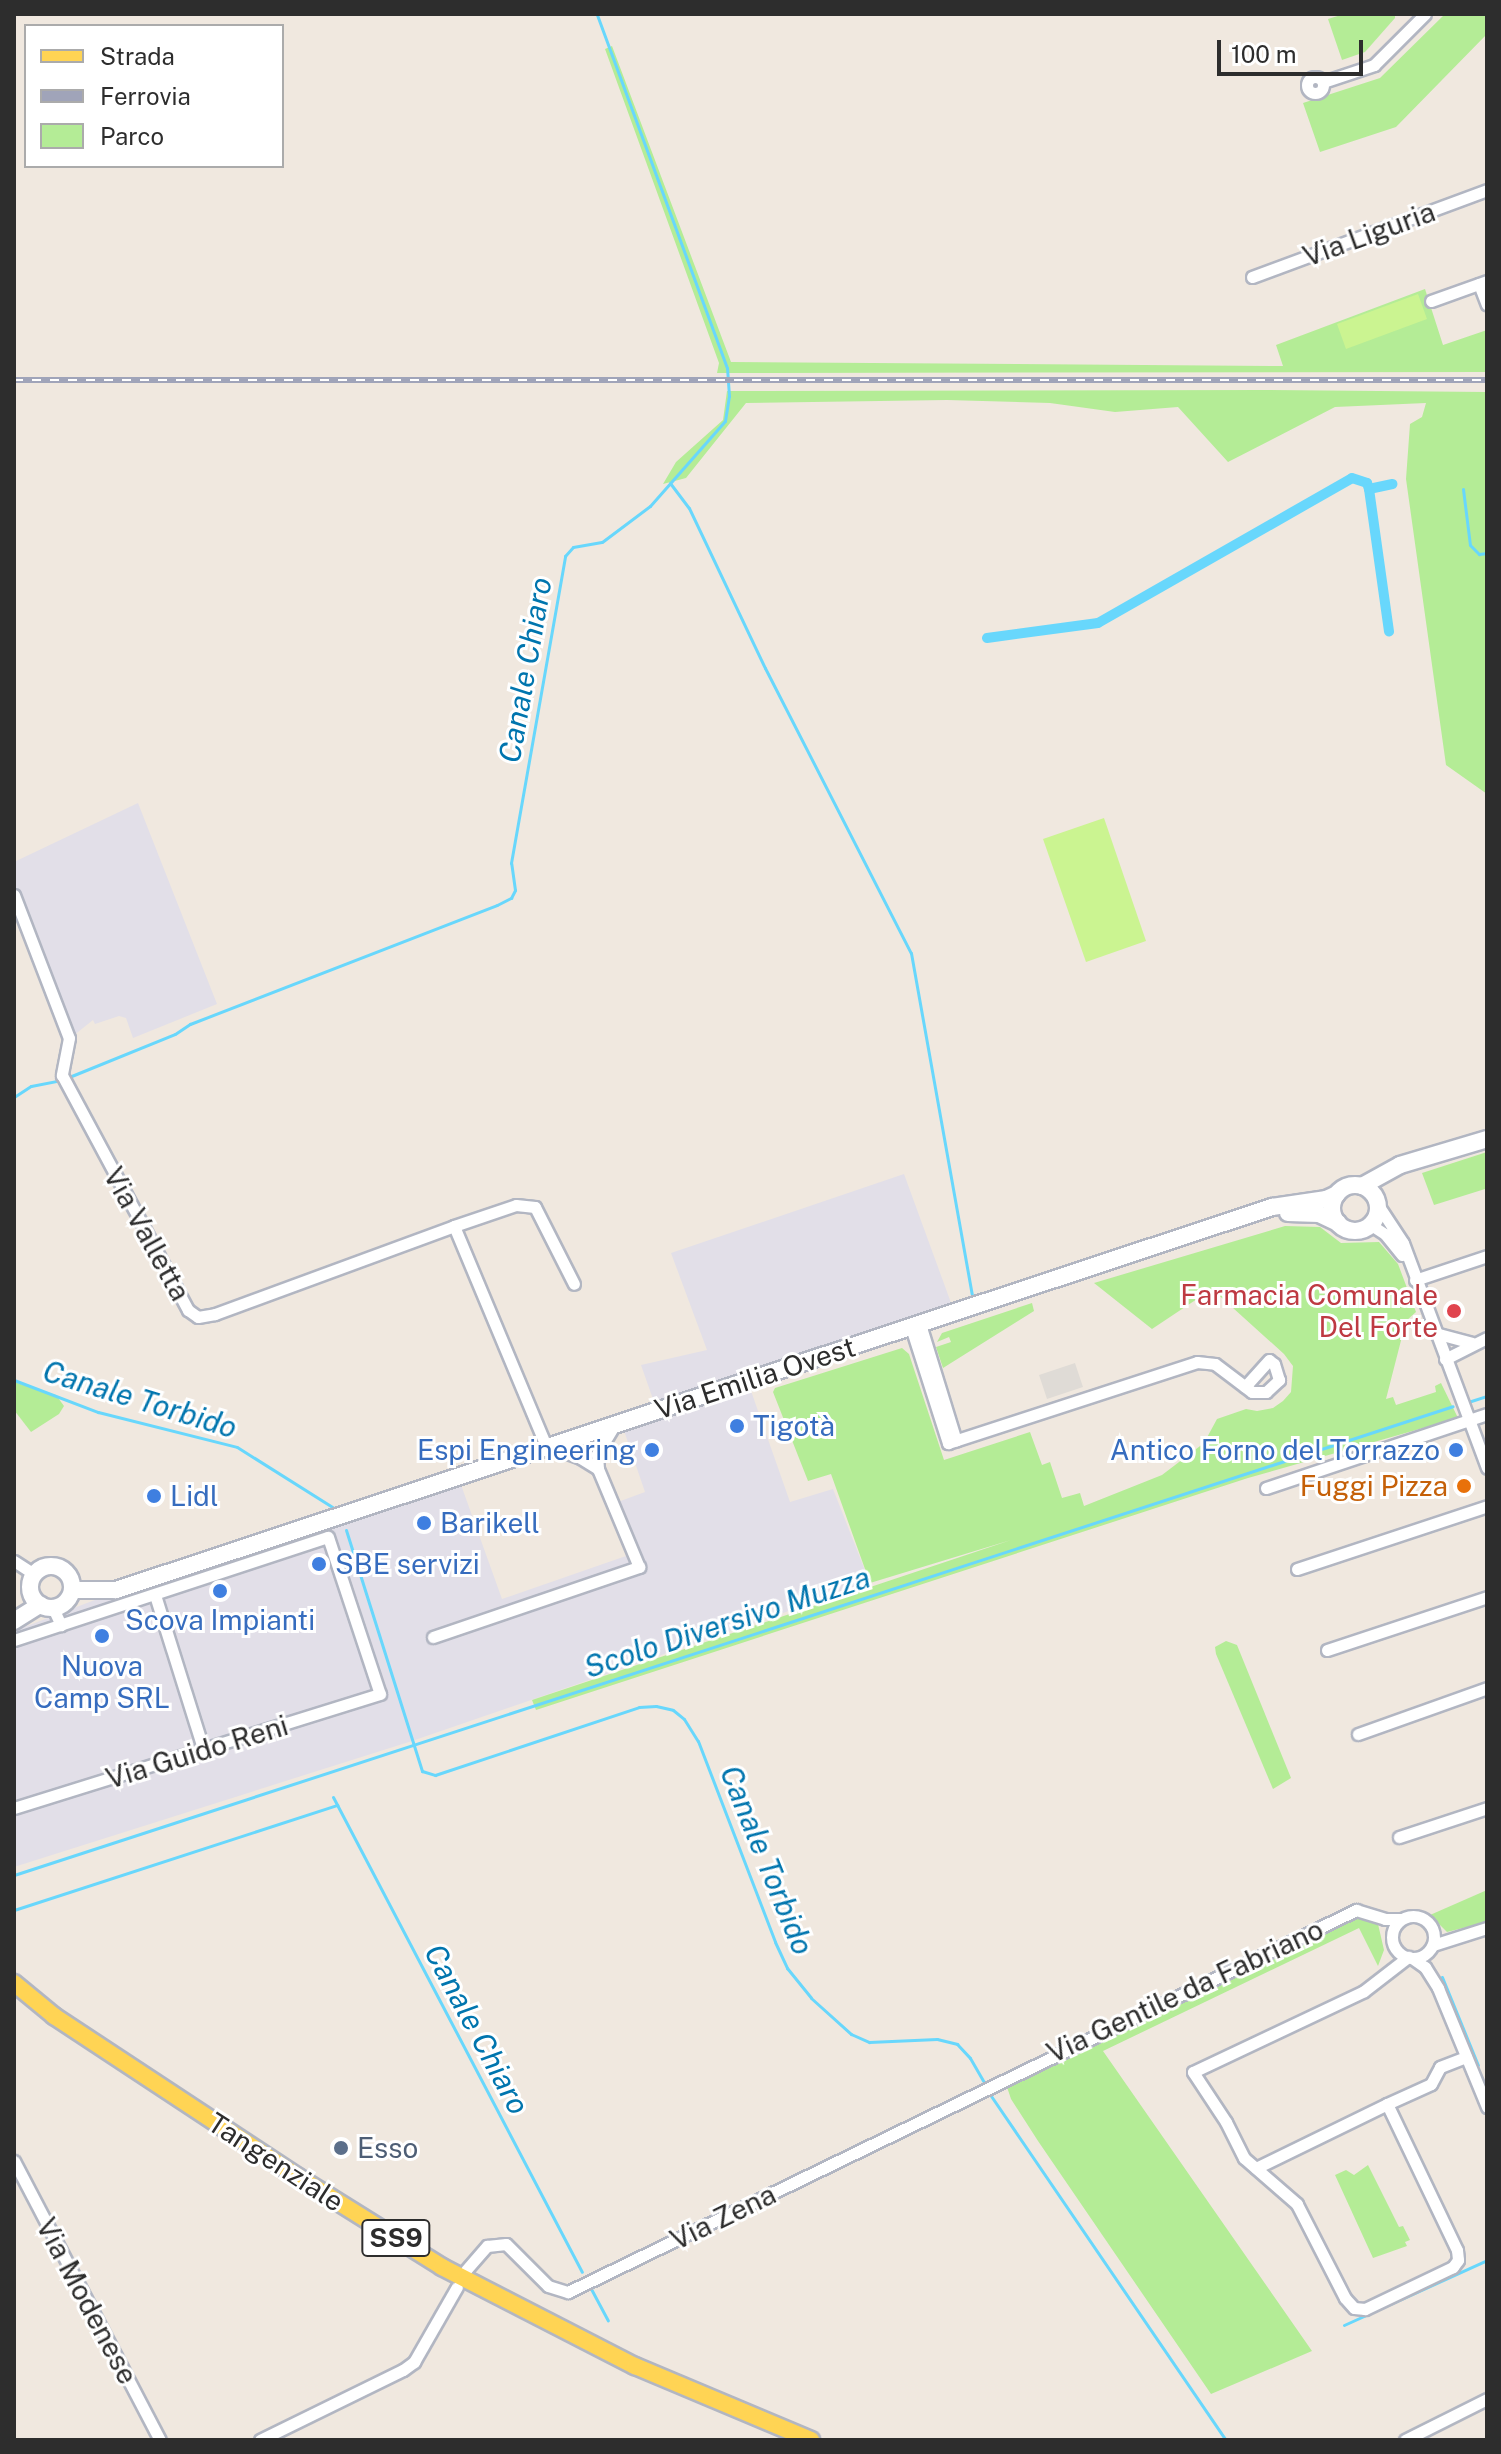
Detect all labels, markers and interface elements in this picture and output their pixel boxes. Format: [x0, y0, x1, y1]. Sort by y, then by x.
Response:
legend [24, 24, 284, 168]
scale bar [1221, 24, 1367, 74]
text: 100 m [1231, 40, 1297, 68]
text: Strada [100, 42, 175, 70]
text: Ferrovia [100, 82, 191, 110]
text: Parco [100, 122, 164, 150]
street label: Via Liguria [1298, 195, 1440, 273]
water label: Canale Chiaro [491, 574, 559, 766]
street label: Via Valletta [96, 1161, 198, 1307]
place label: Farmacia Comunale Del Forte [1180, 1278, 1438, 1344]
marker: Farmacia Comunale Del Forte [1445, 1302, 1463, 1320]
street label: Via Emilia Ovest [650, 1330, 860, 1426]
water label: Canale Torbido [39, 1352, 241, 1446]
place label: Tigotà [753, 1409, 835, 1443]
marker: Tigotà [728, 1417, 746, 1435]
place label: Espi Engineering [417, 1433, 636, 1467]
place label: Antico Forno del Torrazzo [1109, 1433, 1440, 1467]
marker: Espi Engineering [643, 1441, 661, 1459]
marker: Antico Forno del Torrazzo [1447, 1441, 1465, 1459]
place label: Fuggi Pizza [1300, 1469, 1448, 1503]
marker: Fuggi Pizza [1455, 1477, 1473, 1495]
place label: Lidl [170, 1479, 218, 1513]
marker: Lidl [145, 1487, 163, 1505]
place label: Barikell [440, 1506, 540, 1540]
marker: Barikell [415, 1514, 433, 1532]
place label: SBE servizi [335, 1547, 480, 1581]
marker: SBE servizi [310, 1555, 328, 1573]
water label: Scolo Diversivo Muzza [579, 1559, 875, 1685]
marker: Scova Impianti [211, 1582, 229, 1600]
place label: Scova Impianti [125, 1603, 315, 1637]
marker: Nuova Camp SRL [93, 1627, 111, 1645]
place label: Nuova Camp SRL [34, 1649, 170, 1715]
street label: Via Guido Reni [102, 1708, 292, 1796]
water label: Canale Torbido [713, 1760, 821, 1960]
street label: Via Gentile da Fabriano [1041, 1912, 1329, 2070]
water label: Canale Chiaro [417, 1938, 537, 2120]
street label: Tangenziale [202, 2106, 350, 2218]
place label: Esso [357, 2131, 418, 2165]
marker: Esso [332, 2139, 350, 2157]
street label: Via Zena [665, 2177, 781, 2257]
street label: Via Modenese [29, 2212, 145, 2390]
road number: SS9 [360, 2216, 432, 2260]

